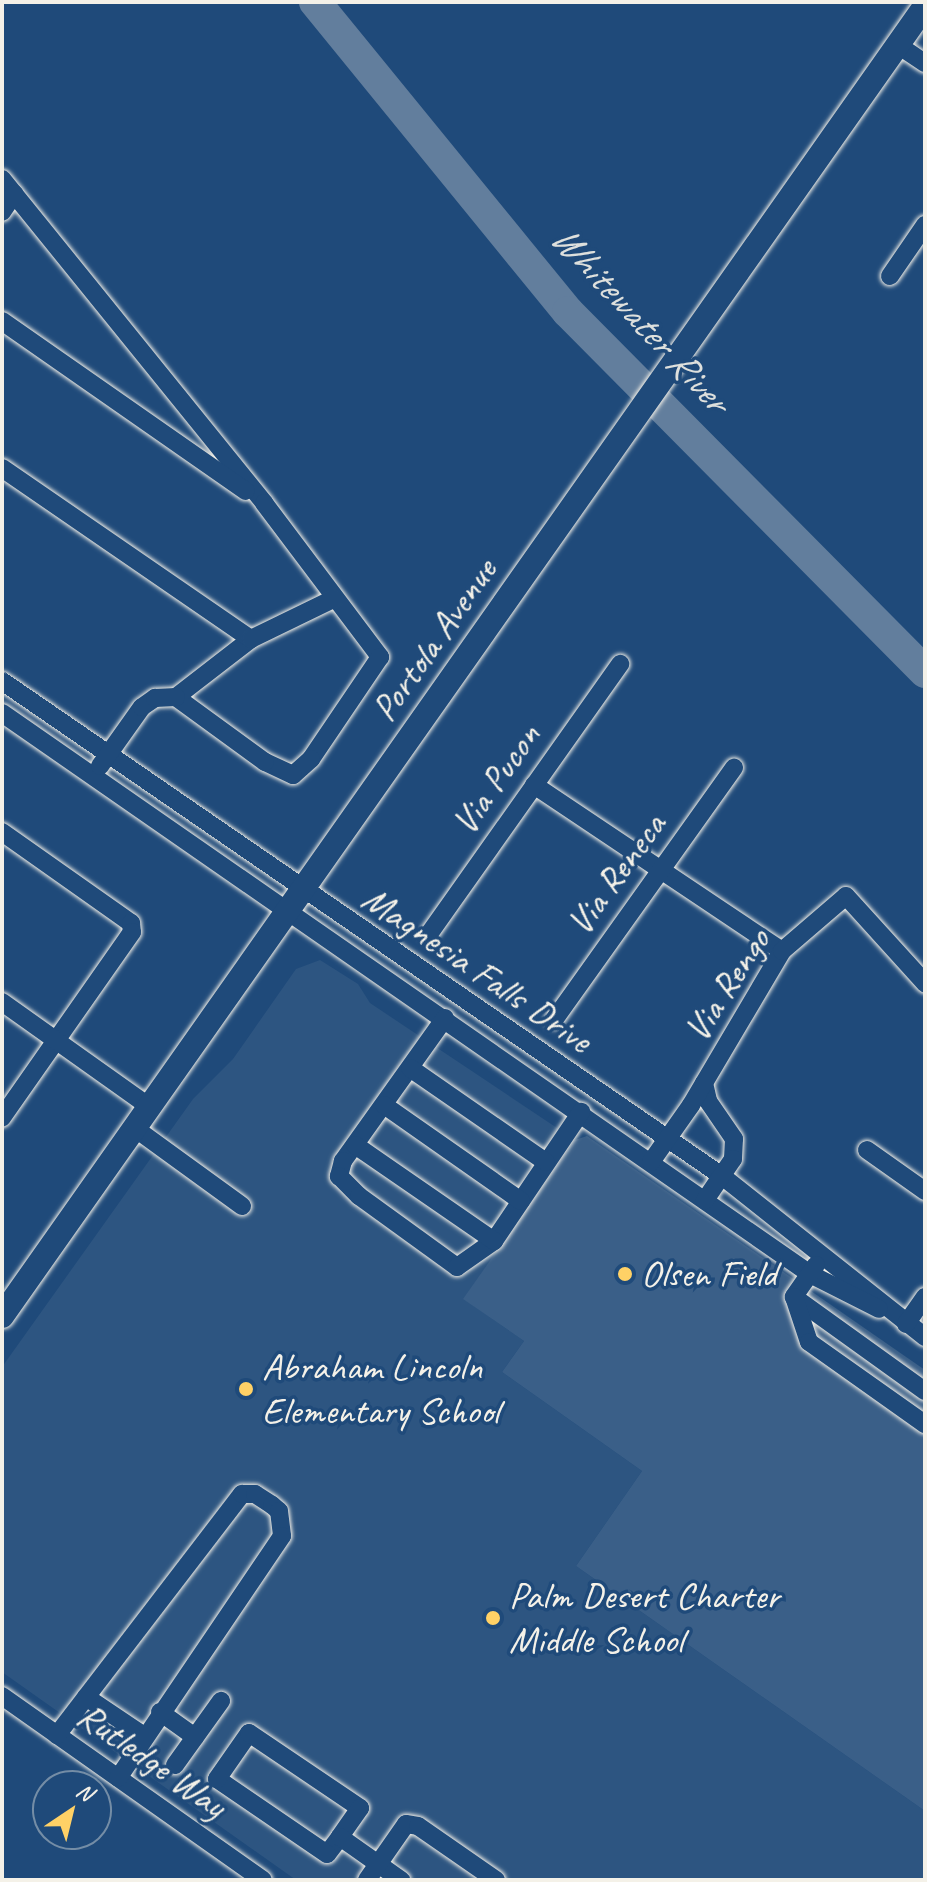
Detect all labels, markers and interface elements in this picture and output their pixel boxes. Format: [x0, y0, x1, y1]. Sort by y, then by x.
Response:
water label: Whitewater River [541, 214, 739, 422]
street label: Portola Avenue [361, 550, 507, 730]
street label: Via Pucon [442, 715, 550, 843]
street label: Via Reneca [556, 804, 676, 944]
street label: Magnesia Falls Drive [353, 875, 601, 1063]
street label: Via Rengo [673, 920, 781, 1050]
place label: Olsen Field [641, 1251, 777, 1297]
marker: Olsen Field [616, 1265, 634, 1283]
place label: Abraham Lincoln Elementary School [262, 1344, 499, 1434]
marker: Abraham Lincoln Elementary School [237, 1380, 255, 1398]
place label: Palm Desert Charter Middle School [509, 1573, 781, 1662]
marker: Palm Desert Charter Middle School [484, 1609, 502, 1627]
street label: Rutledge Way [69, 1692, 235, 1828]
north arrow [32, 1770, 112, 1850]
text: N [71, 1777, 98, 1807]

